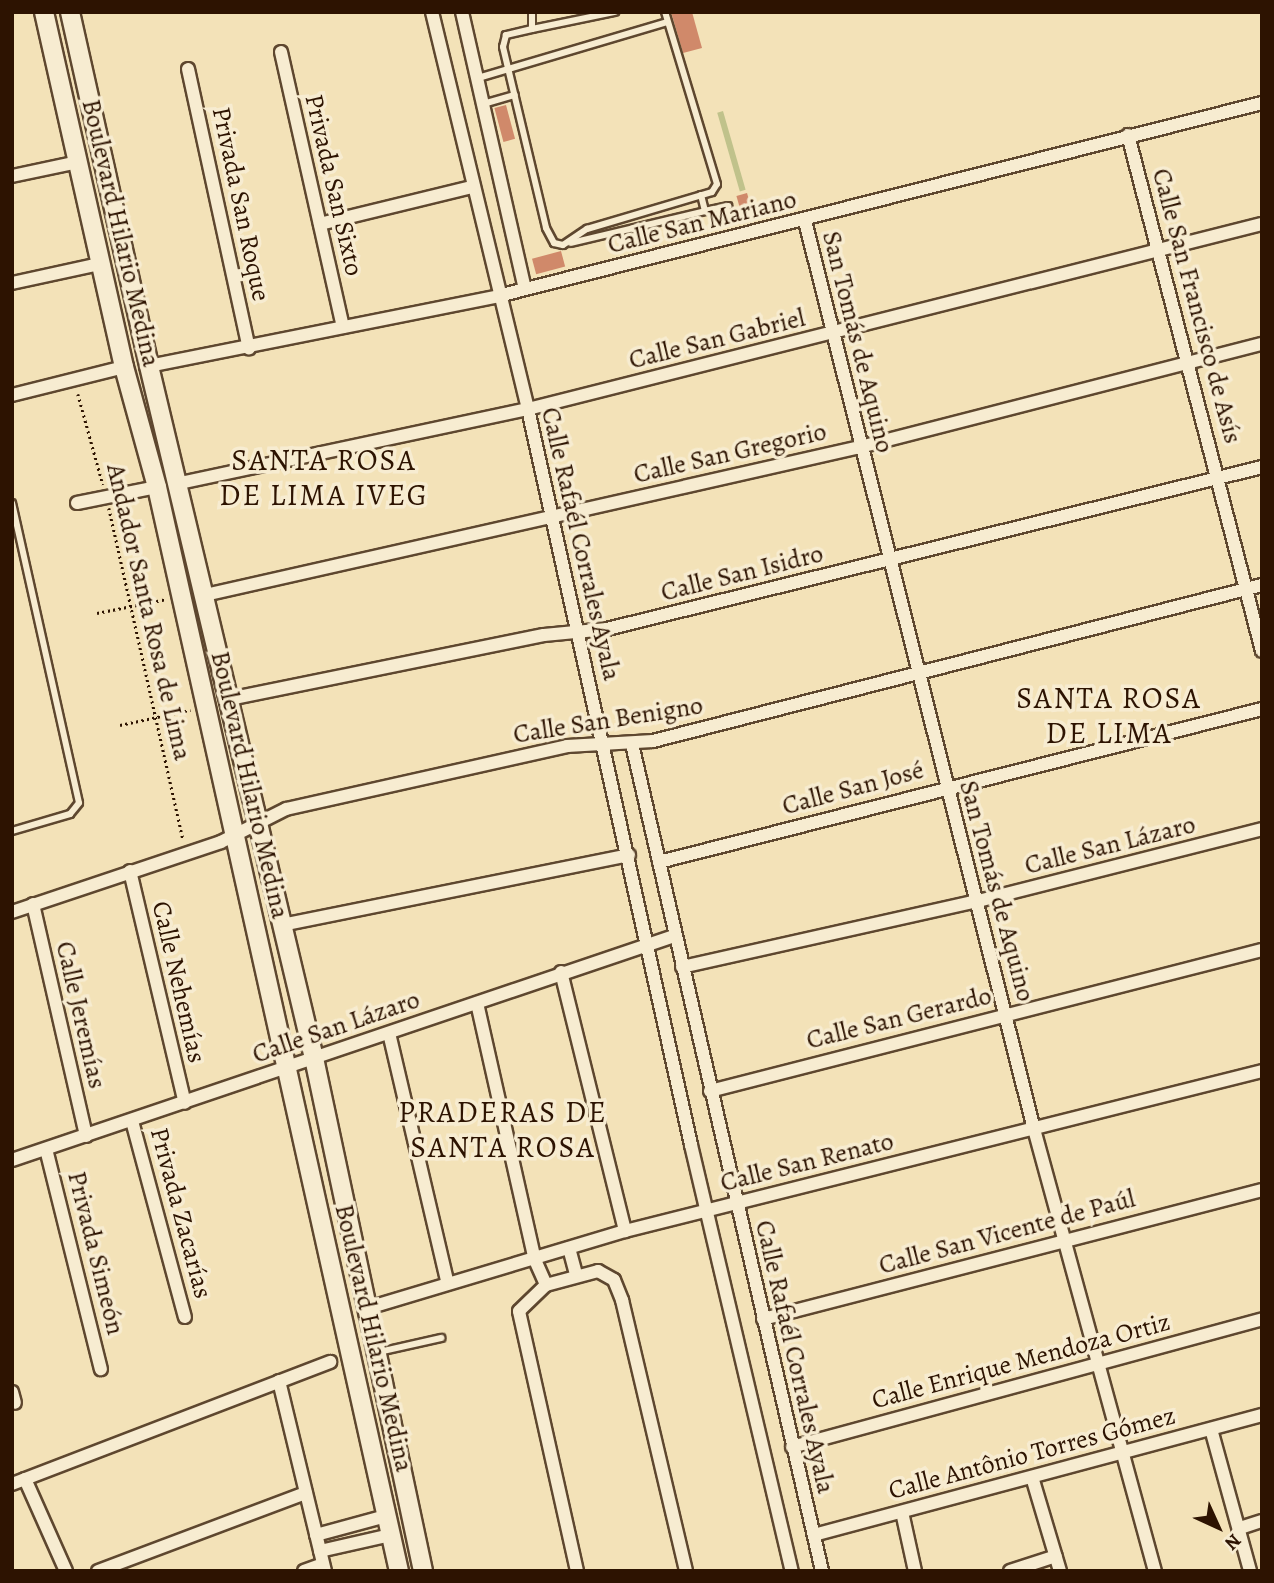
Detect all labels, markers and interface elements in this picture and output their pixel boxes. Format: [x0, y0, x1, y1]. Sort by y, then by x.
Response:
street label: Privada San Sixto [298, 91, 370, 279]
street label: Boulevard Hilario Medina [75, 96, 167, 370]
street label: Privada San Roque [205, 104, 277, 304]
street label: Calle San Francisco de Asís [1145, 165, 1249, 447]
street label: Calle San Mariano [605, 184, 799, 260]
street label: San Tomás de Aquino [815, 228, 901, 456]
street label: Calle San Gabriel [626, 302, 808, 376]
street label: Calle Rafaél Corrales Ayala [534, 404, 628, 684]
street label: Calle San Gregorio [631, 416, 829, 490]
district label: SANTA ROSA DE LIMA IVEG [221, 442, 427, 512]
street label: Andador Santa Rosa de Lima [100, 461, 198, 763]
street label: Calle San Isidro [658, 538, 826, 608]
street label: Boulevard Hilario Medina [204, 648, 296, 922]
district label: SANTA ROSA DE LIMA [1017, 680, 1201, 750]
street label: Calle San Benigno [511, 690, 705, 750]
street label: Calle San José [779, 754, 927, 822]
street label: San Tomás de Aquino [953, 777, 1041, 1005]
street label: Calle San Lázaro [1021, 809, 1199, 881]
street label: Calle Nehemías [145, 898, 213, 1066]
street label: Calle Jeremías [49, 938, 113, 1092]
street label: Calle San Gerardo [803, 980, 995, 1056]
street label: Calle San Lázaro [248, 984, 424, 1070]
district label: PRADERAS DE SANTA ROSA [400, 1094, 606, 1164]
street label: Privada Zacarías [143, 1124, 219, 1302]
street label: Calle San Renato [717, 1125, 897, 1199]
street label: Privada Simeón [61, 1168, 131, 1338]
street label: Calle San Vicente de Paúl [876, 1183, 1138, 1281]
street label: Boulevard Hilario Medina [328, 1201, 420, 1475]
street label: Calle Rafaél Corrales Ayala [748, 1217, 842, 1497]
street label: Calle Enrique Mendoza Ortiz [868, 1306, 1174, 1416]
street label: Calle Antônio Torres Gómez [885, 1400, 1179, 1506]
north arrow [1183, 1492, 1253, 1562]
text: N [1219, 1528, 1247, 1556]

